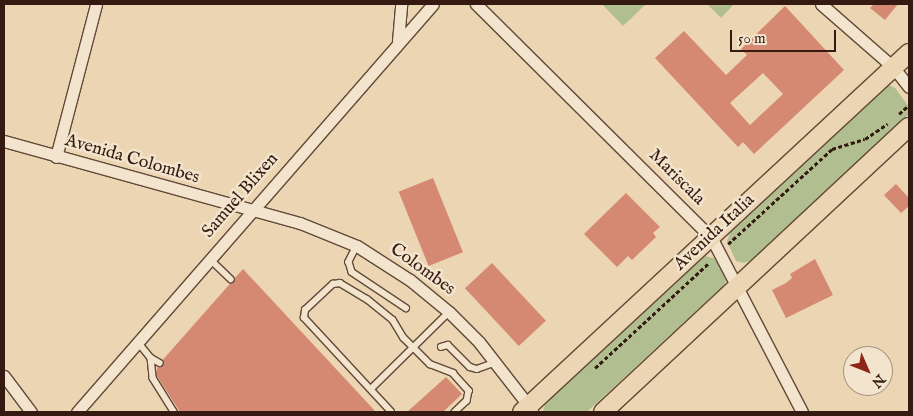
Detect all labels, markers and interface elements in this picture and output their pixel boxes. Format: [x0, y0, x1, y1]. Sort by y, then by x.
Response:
scale bar [733, 20, 839, 52]
text: 50 m [738, 29, 766, 48]
street label: Avenida Colombes [62, 131, 202, 189]
street label: Mariscala [643, 145, 709, 211]
street label: Samuel Blixen [198, 149, 284, 243]
street label: Avenida Italia [670, 190, 760, 276]
street label: Colombes [385, 239, 459, 301]
north arrow [843, 346, 893, 396]
text: N [867, 370, 889, 391]

